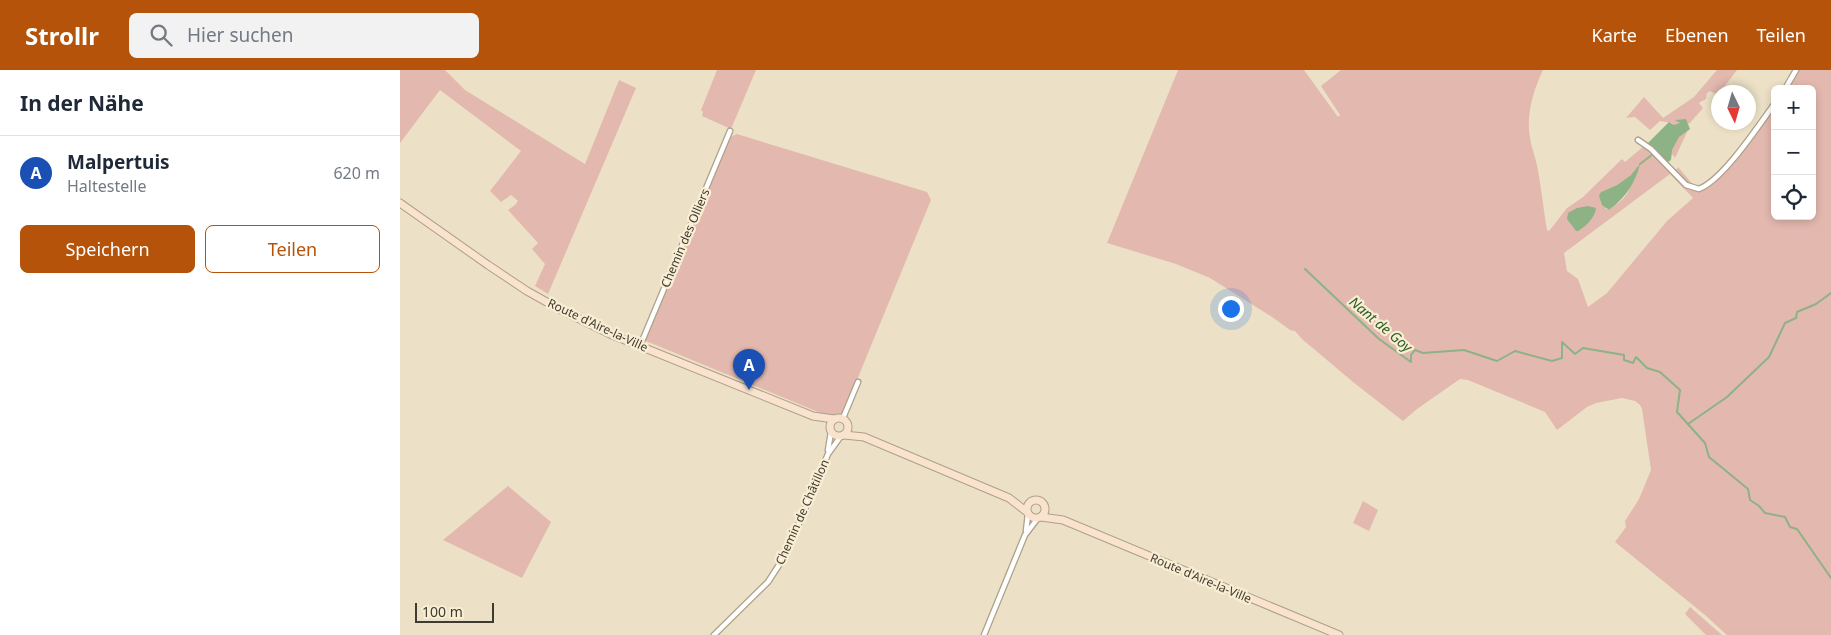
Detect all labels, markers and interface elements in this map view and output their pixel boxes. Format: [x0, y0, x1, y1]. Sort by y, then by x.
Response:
search box [129, 13, 479, 58]
text: Strollr [25, 19, 99, 52]
icon: search [147, 21, 175, 49]
text: Hier suchen [187, 22, 294, 48]
text: Karte [1592, 23, 1637, 47]
text: Ebenen [1665, 23, 1729, 47]
text: Teilen [1757, 23, 1806, 47]
north arrow [1711, 85, 1756, 130]
map controls [1771, 85, 1816, 220]
button: + [1771, 85, 1816, 130]
text: In der Nähe [20, 89, 144, 117]
button: − [1771, 130, 1816, 175]
text: Malpertuis [67, 149, 170, 175]
text: A [30, 162, 42, 184]
text: 620 m [333, 162, 380, 184]
text: Haltestelle [67, 175, 147, 197]
button: locate [1771, 175, 1816, 220]
street label: Chemin des Olliers [657, 186, 714, 290]
button: Speichern [20, 225, 195, 273]
button: Teilen [205, 225, 380, 273]
water label: Nant de Goy [1346, 292, 1418, 357]
street label: Route d'Aire-la-Ville [545, 294, 651, 356]
your location [1218, 296, 1244, 322]
pin: A [733, 349, 765, 390]
street label: Chemin de Châtillon [771, 457, 833, 567]
street label: Route d'Aire-la-Ville [1148, 549, 1255, 607]
scale bar [415, 600, 494, 623]
text: 100 m [422, 602, 463, 621]

